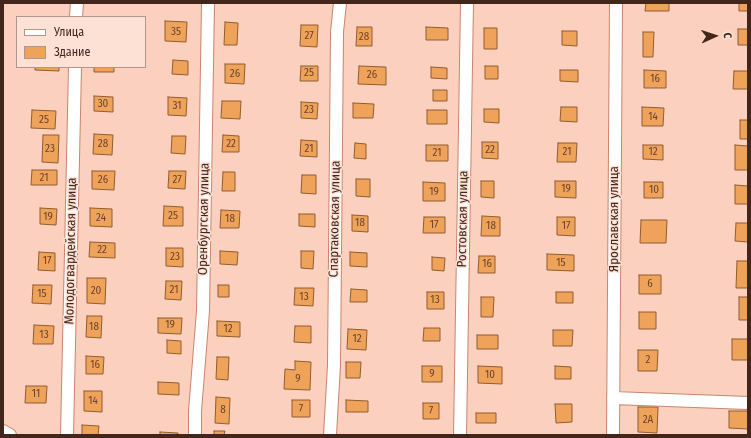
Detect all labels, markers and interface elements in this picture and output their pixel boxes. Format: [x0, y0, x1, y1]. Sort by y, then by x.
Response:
legend [16, 16, 146, 68]
north arrow [695, 16, 735, 56]
text: Улица [54, 25, 84, 39]
house number: 35 [171, 25, 181, 39]
house number: 27 [304, 29, 314, 43]
house number: 28 [359, 30, 369, 44]
text: С [721, 32, 734, 39]
text: Здание [54, 45, 90, 59]
house number: 25 [304, 66, 314, 80]
house number: 26 [230, 67, 240, 81]
house number: 26 [367, 68, 377, 82]
house number: 16 [650, 72, 660, 86]
house number: 30 [98, 97, 108, 111]
house number: 31 [173, 99, 181, 113]
house number: 23 [304, 103, 314, 117]
house number: 14 [648, 110, 658, 124]
house number: 25 [39, 113, 49, 127]
house number: 28 [98, 137, 108, 151]
house number: 22 [226, 137, 236, 151]
house number: 23 [45, 142, 55, 156]
house number: 21 [305, 142, 313, 156]
house number: 22 [485, 143, 495, 157]
house number: 21 [563, 145, 571, 159]
house number: 12 [648, 145, 658, 159]
house number: 21 [433, 146, 441, 160]
street label: Спартаковская улица [326, 161, 344, 277]
street label: Оренбургская улица [195, 163, 213, 275]
street label: Ярославская улица [606, 166, 622, 272]
street label: Ростовская улица [454, 170, 472, 268]
house number: 21 [40, 171, 48, 185]
house number: 26 [98, 173, 108, 187]
house number: 27 [172, 173, 182, 187]
street label: Молодогвардейская улица [62, 177, 80, 325]
house number: 19 [561, 182, 571, 196]
house number: 10 [649, 183, 659, 197]
house number: 19 [429, 185, 439, 199]
house number: 25 [168, 209, 178, 223]
house number: 19 [43, 210, 53, 224]
house number: 24 [96, 211, 106, 225]
house number: 18 [225, 212, 235, 226]
house number: 18 [355, 216, 365, 230]
house number: 17 [430, 218, 438, 232]
house number: 18 [486, 219, 496, 233]
house number: 17 [562, 219, 570, 233]
house number: 22 [97, 243, 107, 257]
house number: 23 [170, 250, 180, 264]
house number: 17 [43, 254, 51, 268]
house number: 15 [556, 256, 566, 270]
house number: 16 [482, 257, 492, 271]
house number: 6 [647, 277, 653, 291]
house number: 21 [170, 283, 178, 297]
house number: 20 [91, 284, 101, 298]
house number: 15 [37, 287, 47, 301]
house number: 13 [299, 290, 309, 304]
house number: 13 [430, 293, 440, 307]
house number: 19 [165, 318, 175, 332]
house number: 18 [89, 320, 99, 334]
house number: 12 [223, 322, 233, 336]
house number: 13 [39, 328, 49, 342]
house number: 12 [352, 332, 362, 346]
house number: 2 [646, 353, 650, 367]
house number: 16 [90, 358, 100, 372]
house number: 9 [429, 367, 435, 381]
house number: 10 [485, 368, 495, 382]
house number: 9 [295, 372, 301, 386]
house number: 11 [32, 387, 40, 401]
house number: 14 [88, 394, 98, 408]
house number: 7 [299, 402, 303, 416]
house number: 8 [220, 403, 226, 417]
house number: 7 [429, 404, 433, 418]
house number: 2А [643, 413, 653, 427]

